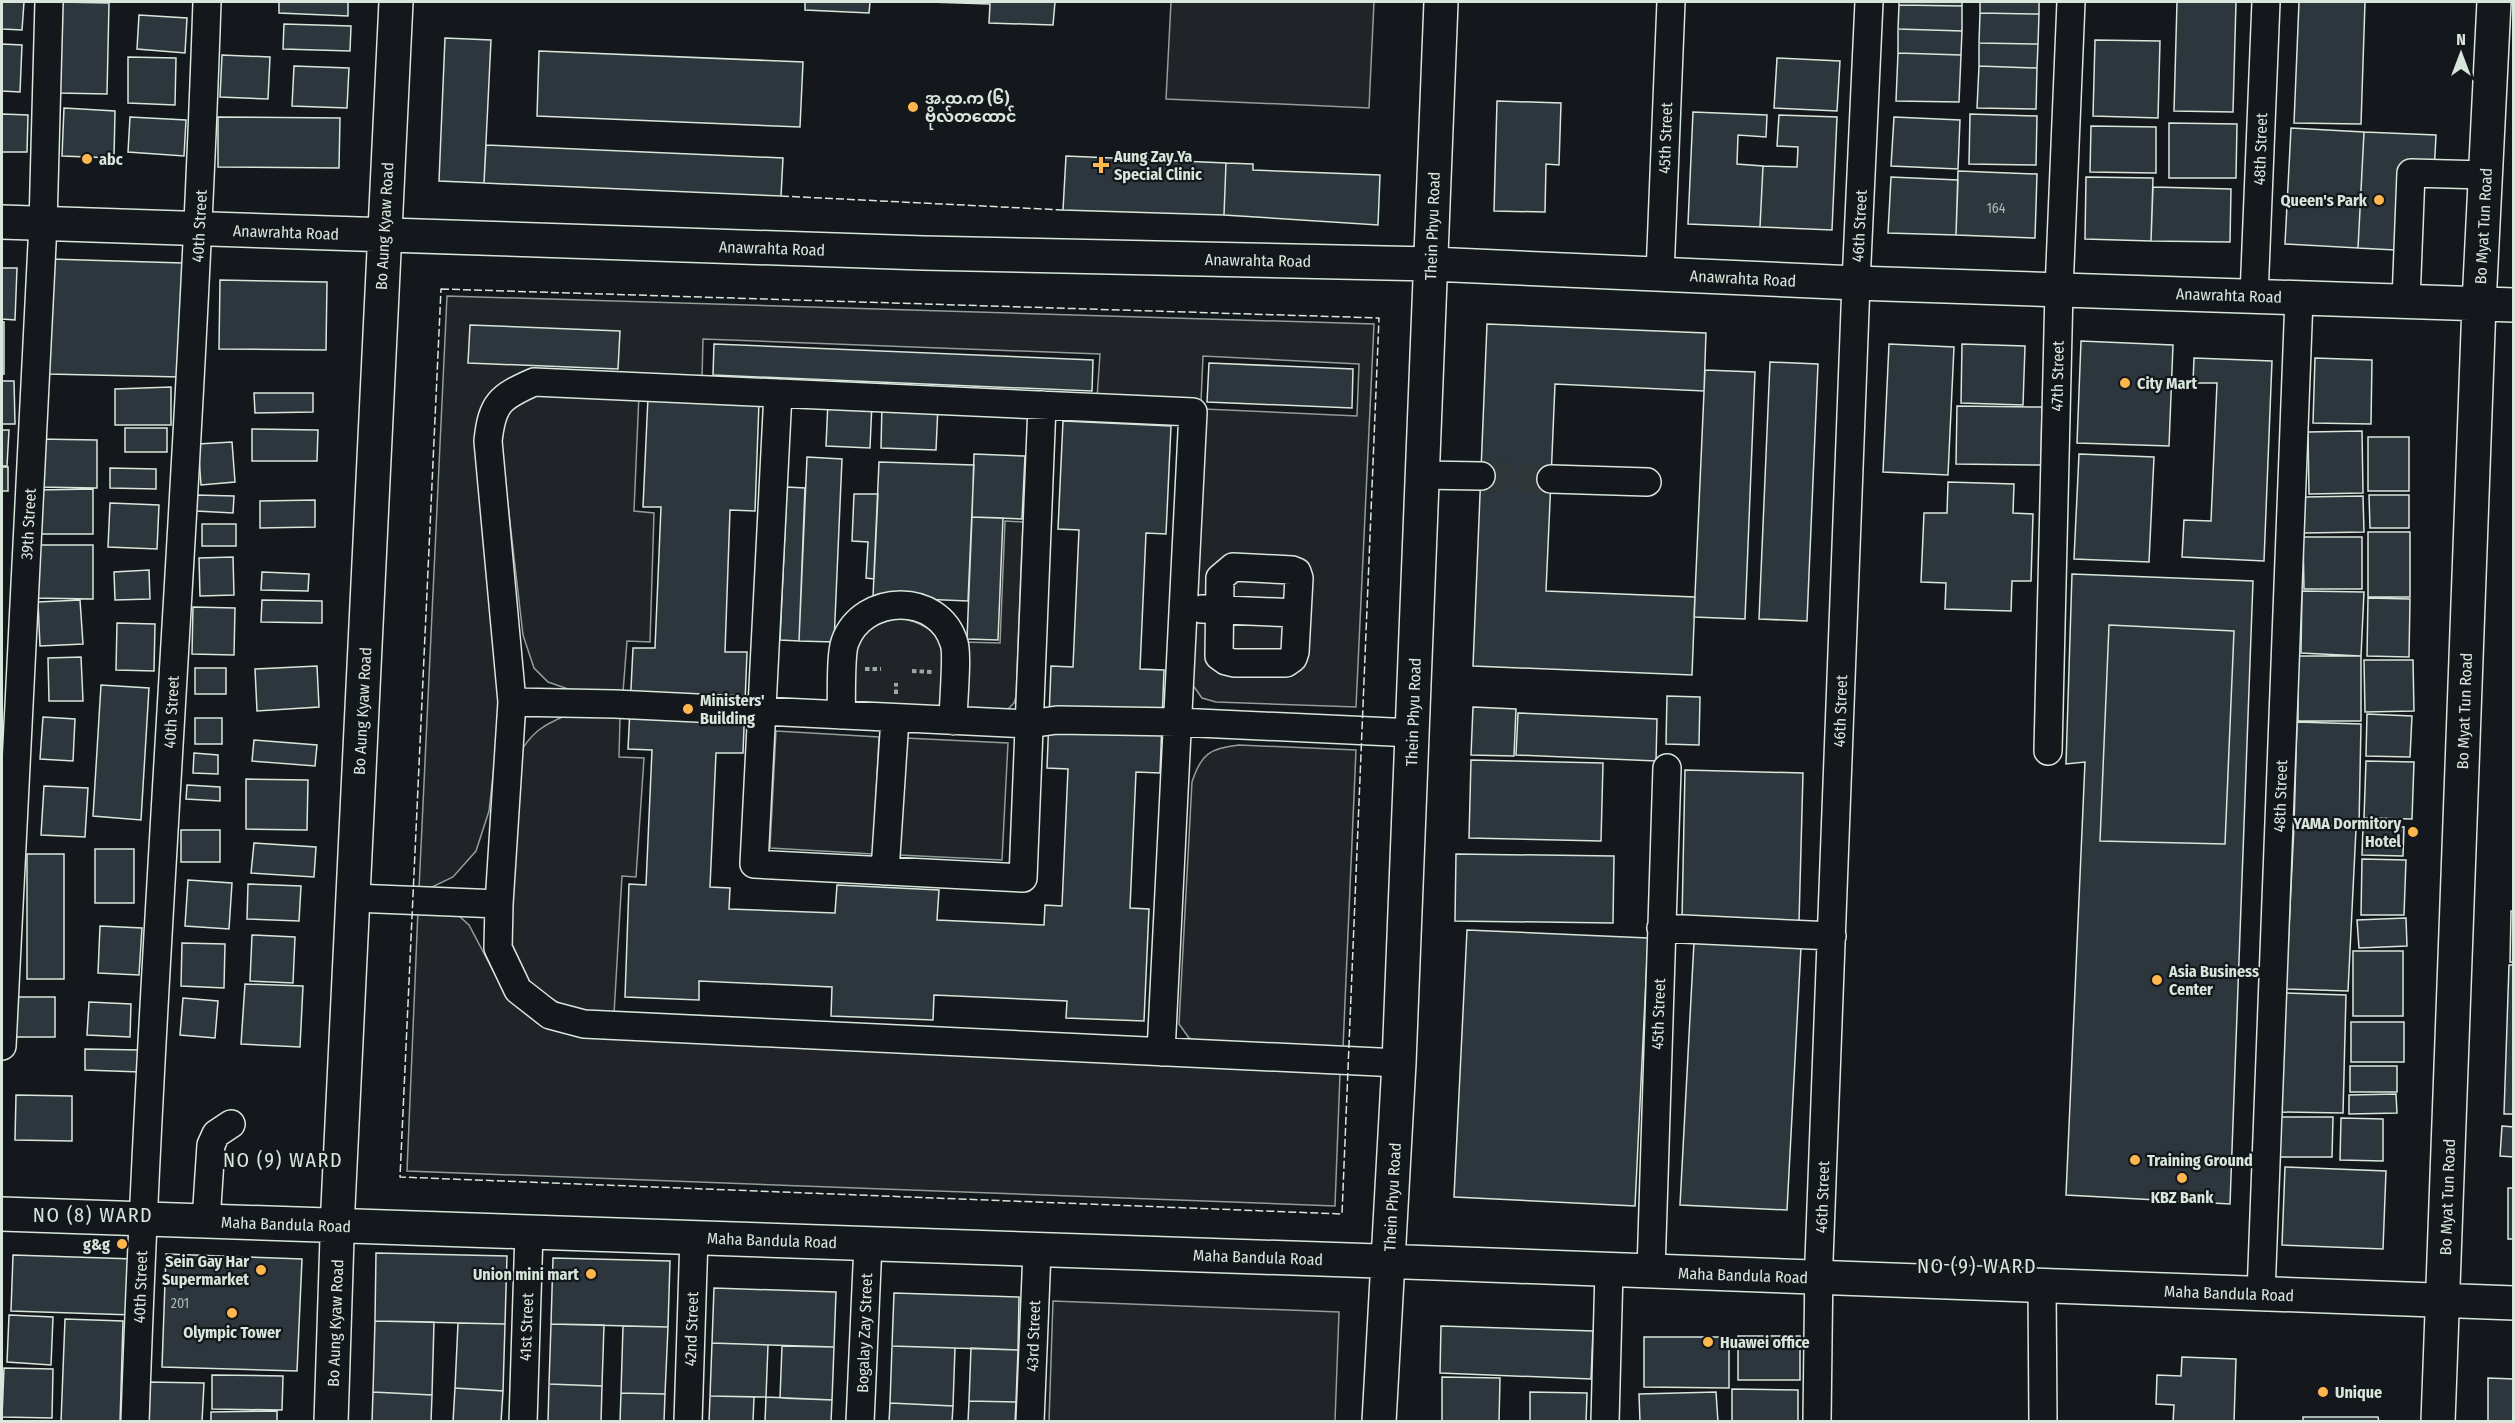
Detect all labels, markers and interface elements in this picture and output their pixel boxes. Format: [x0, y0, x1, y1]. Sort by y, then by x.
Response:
north arrow [2431, 24, 2491, 84]
text: N [2456, 30, 2466, 49]
place label: အ.ထ.က (၆) ဗိုလ်တထောင် [925, 88, 1017, 130]
marker: အ.ထ.က (၆) ဗိုလ်တထောင် [906, 100, 920, 114]
street label: 45th Street [1655, 101, 1676, 174]
street label: 48th Street [2250, 112, 2271, 186]
place label: Aung Zay Ya Special Clinic [1113, 147, 1202, 184]
place label: abc [99, 150, 123, 169]
marker: abc [80, 152, 94, 166]
marker: Aung Zay Ya Special Clinic [1092, 156, 1110, 174]
street label: Bo Aung Kyaw Road [372, 162, 397, 290]
street label: Bo Myat Tun Road [2471, 167, 2496, 285]
street label: Thein Phyu Road [1421, 171, 1444, 281]
street label: 40th Street [188, 188, 211, 263]
street label: 46th Street [1848, 189, 1871, 263]
place label: Queen's Park [2281, 191, 2368, 210]
marker: Queen's Park [2372, 193, 2386, 207]
house number: 164 [1986, 200, 2006, 217]
street label: Anawrahta Road [233, 221, 339, 244]
street label: Anawrahta Road [719, 237, 825, 260]
street label: Anawrahta Road [1205, 250, 1311, 271]
street label: Anawrahta Road [1689, 266, 1797, 291]
street label: Anawrahta Road [2176, 284, 2282, 307]
street label: 47th Street [2047, 340, 2068, 412]
place label: City Mart [2137, 374, 2197, 393]
marker: City Mart [2118, 376, 2132, 390]
street label: 39th Street [17, 487, 40, 560]
street label: Bo Aung Kyaw Road [350, 647, 375, 775]
street label: Bo Myat Tun Road [2453, 652, 2476, 770]
street label: Thein Phyu Road [1402, 657, 1425, 767]
street label: 40th Street [160, 674, 183, 749]
street label: 46th Street [1830, 674, 1851, 748]
place label: Ministers' Building [700, 691, 765, 728]
marker: Ministers' Building [681, 702, 695, 716]
street label: 48th Street [2270, 759, 2291, 833]
place label: YAMA Dormitory Hotel [2292, 814, 2402, 851]
marker: YAMA Dormitory Hotel [2406, 825, 2420, 839]
place label: Asia Business Center [2168, 962, 2259, 999]
marker: Asia Business Center [2150, 973, 2164, 987]
street label: 45th Street [1648, 977, 1669, 1050]
street label: Bo Myat Tun Road [2436, 1138, 2459, 1256]
street label: Thein Phyu Road [1380, 1142, 1405, 1252]
district label: NO (9) WARD [223, 1148, 343, 1172]
place label: Training Ground [2147, 1151, 2253, 1170]
marker: Training Ground [2128, 1153, 2142, 1167]
street label: 46th Street [1812, 1160, 1833, 1234]
marker: KBZ Bank [2175, 1171, 2189, 1185]
place label: KBZ Bank [2151, 1188, 2214, 1207]
district label: NO (8) WARD [33, 1203, 153, 1227]
street label: Maha Bandula Road [221, 1213, 351, 1236]
street label: Maha Bandula Road [707, 1229, 837, 1252]
place label: g&g [83, 1235, 110, 1254]
marker: g&g [115, 1237, 129, 1251]
street label: Maha Bandula Road [1193, 1246, 1323, 1269]
street label: 40th Street [130, 1250, 151, 1324]
place label: Sein Gay Har Supermarket [162, 1252, 249, 1289]
district label: NO (9) WARD [1917, 1254, 2037, 1278]
street label: Bo Aung Kyaw Road [324, 1259, 347, 1387]
marker: Sein Gay Har Supermarket [254, 1263, 268, 1277]
street label: Maha Bandula Road [1678, 1264, 1808, 1287]
place label: Union mini mart [473, 1265, 579, 1284]
marker: Union mini mart [584, 1267, 598, 1281]
street label: Bogalay Zay Street [853, 1272, 876, 1393]
street label: Maha Bandula Road [2164, 1282, 2294, 1305]
street label: 42nd Street [681, 1291, 702, 1367]
street label: 41st Street [516, 1292, 537, 1361]
house number: 201 [171, 1295, 189, 1312]
street label: 43rd Street [1023, 1299, 1044, 1372]
marker: Olympic Tower [225, 1306, 239, 1320]
place label: Olympic Tower [183, 1323, 281, 1342]
place label: Huawei office [1720, 1333, 1810, 1352]
marker: Huawei office [1701, 1335, 1715, 1349]
place label: Unique [2335, 1383, 2382, 1402]
marker: Unique [2316, 1385, 2330, 1399]

